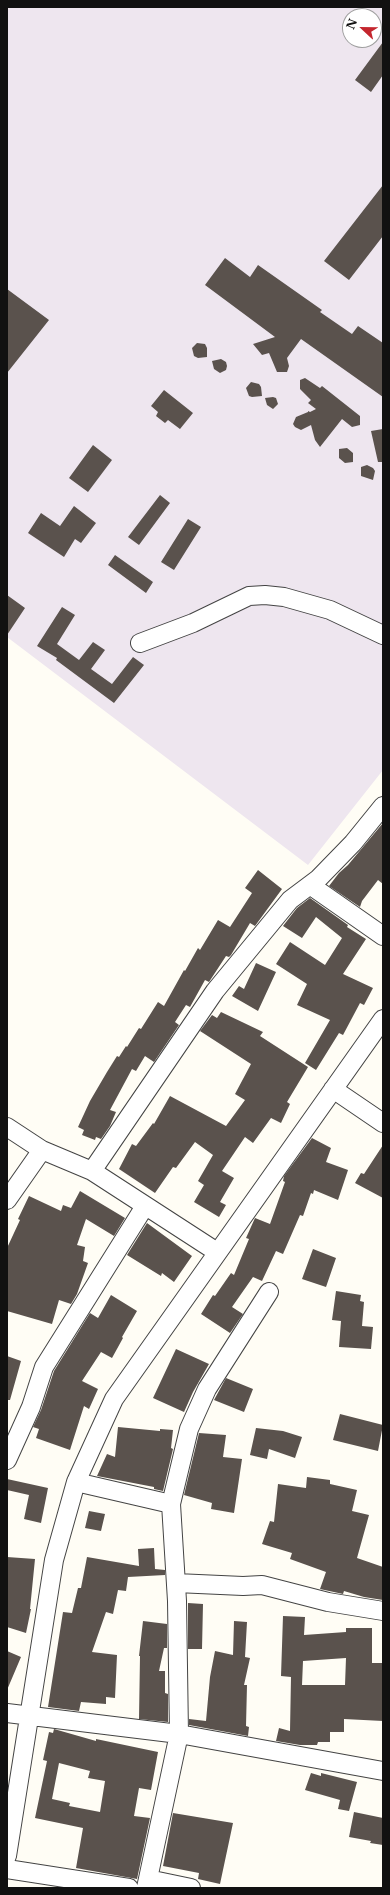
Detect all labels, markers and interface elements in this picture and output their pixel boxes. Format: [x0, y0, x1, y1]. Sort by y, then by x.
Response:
north arrow [342, 8, 382, 48]
text: N [343, 16, 360, 31]

